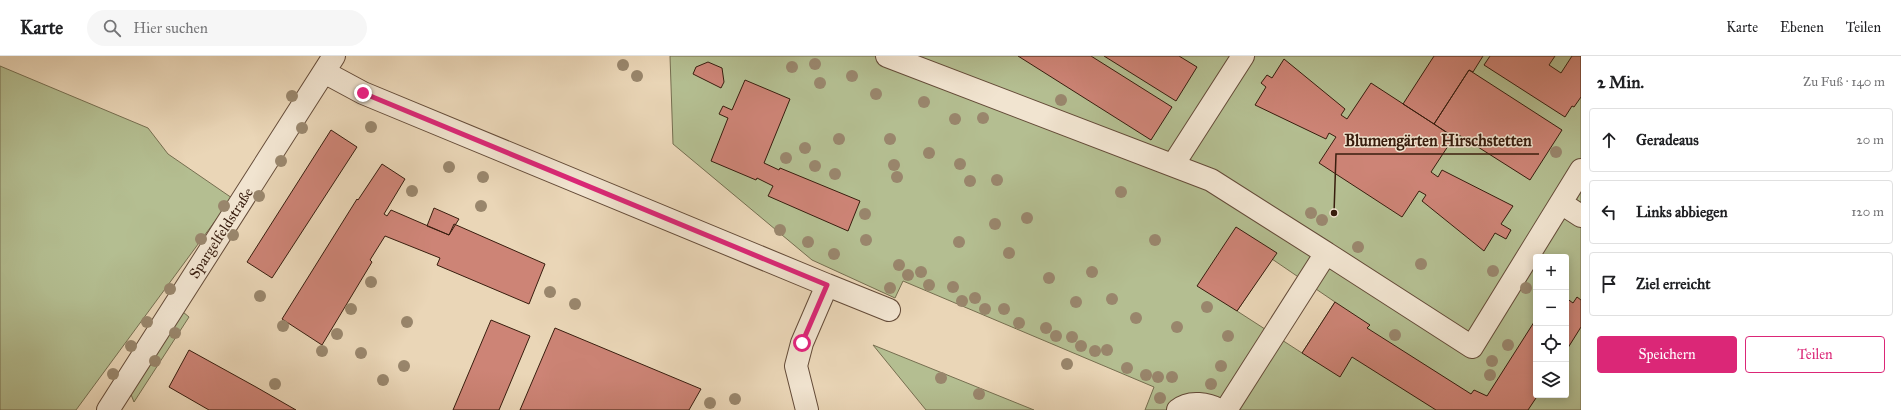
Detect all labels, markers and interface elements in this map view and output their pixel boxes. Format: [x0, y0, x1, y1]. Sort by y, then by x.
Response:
search box [87, 10, 367, 46]
text: Karte [20, 16, 63, 39]
icon: search [101, 17, 123, 39]
text: Hier suchen [133, 19, 208, 37]
text: Karte [1726, 19, 1758, 36]
text: Ebenen [1780, 19, 1824, 36]
text: Teilen [1846, 19, 1881, 36]
text: 2 Min. [1597, 72, 1644, 93]
text: Zu Fuß · 140 m [1803, 74, 1885, 90]
route end [354, 84, 372, 102]
callout: Blumengärten Hirschstetten [1336, 126, 1539, 154]
icon: ahead [1598, 129, 1620, 151]
text: Blumengärten Hirschstetten [1344, 131, 1532, 151]
text: Geradeaus [1636, 131, 1699, 149]
text: 20 m [1856, 132, 1884, 148]
street label: Spargelfeldstraße [185, 184, 257, 282]
icon: left [1598, 201, 1620, 223]
text: Links abbiegen [1636, 203, 1728, 221]
text: 120 m [1851, 204, 1884, 220]
map controls [1533, 254, 1569, 398]
button: + [1533, 254, 1569, 290]
icon: arrive [1598, 273, 1620, 295]
text: Ziel erreicht [1636, 275, 1711, 293]
button: − [1533, 290, 1569, 326]
button: locate [1533, 326, 1569, 362]
route start [793, 334, 811, 352]
button: Speichern [1597, 336, 1737, 373]
button: Teilen [1745, 336, 1885, 373]
button: layers [1533, 362, 1569, 398]

